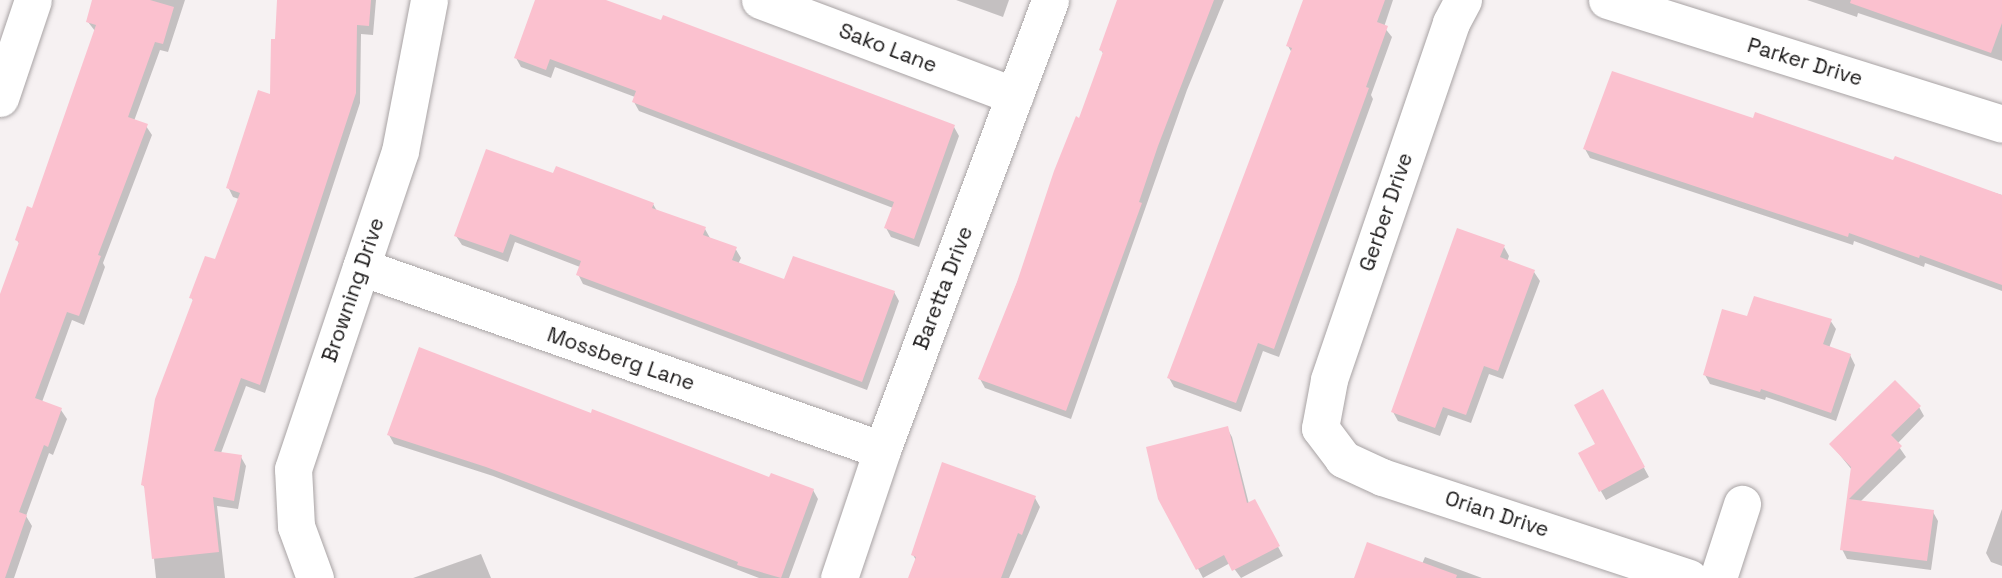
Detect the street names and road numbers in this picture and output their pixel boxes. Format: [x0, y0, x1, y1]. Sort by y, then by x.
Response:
street label: Sako Lane [835, 18, 941, 78]
street label: Parker Drive [1744, 33, 1866, 91]
street label: Gerber Drive [1354, 149, 1418, 275]
street label: Browning Drive [316, 214, 390, 366]
street label: Baretta Drive [908, 223, 978, 353]
street label: Mossberg Lane [544, 322, 698, 396]
street label: Orian Drive [1442, 485, 1552, 543]

